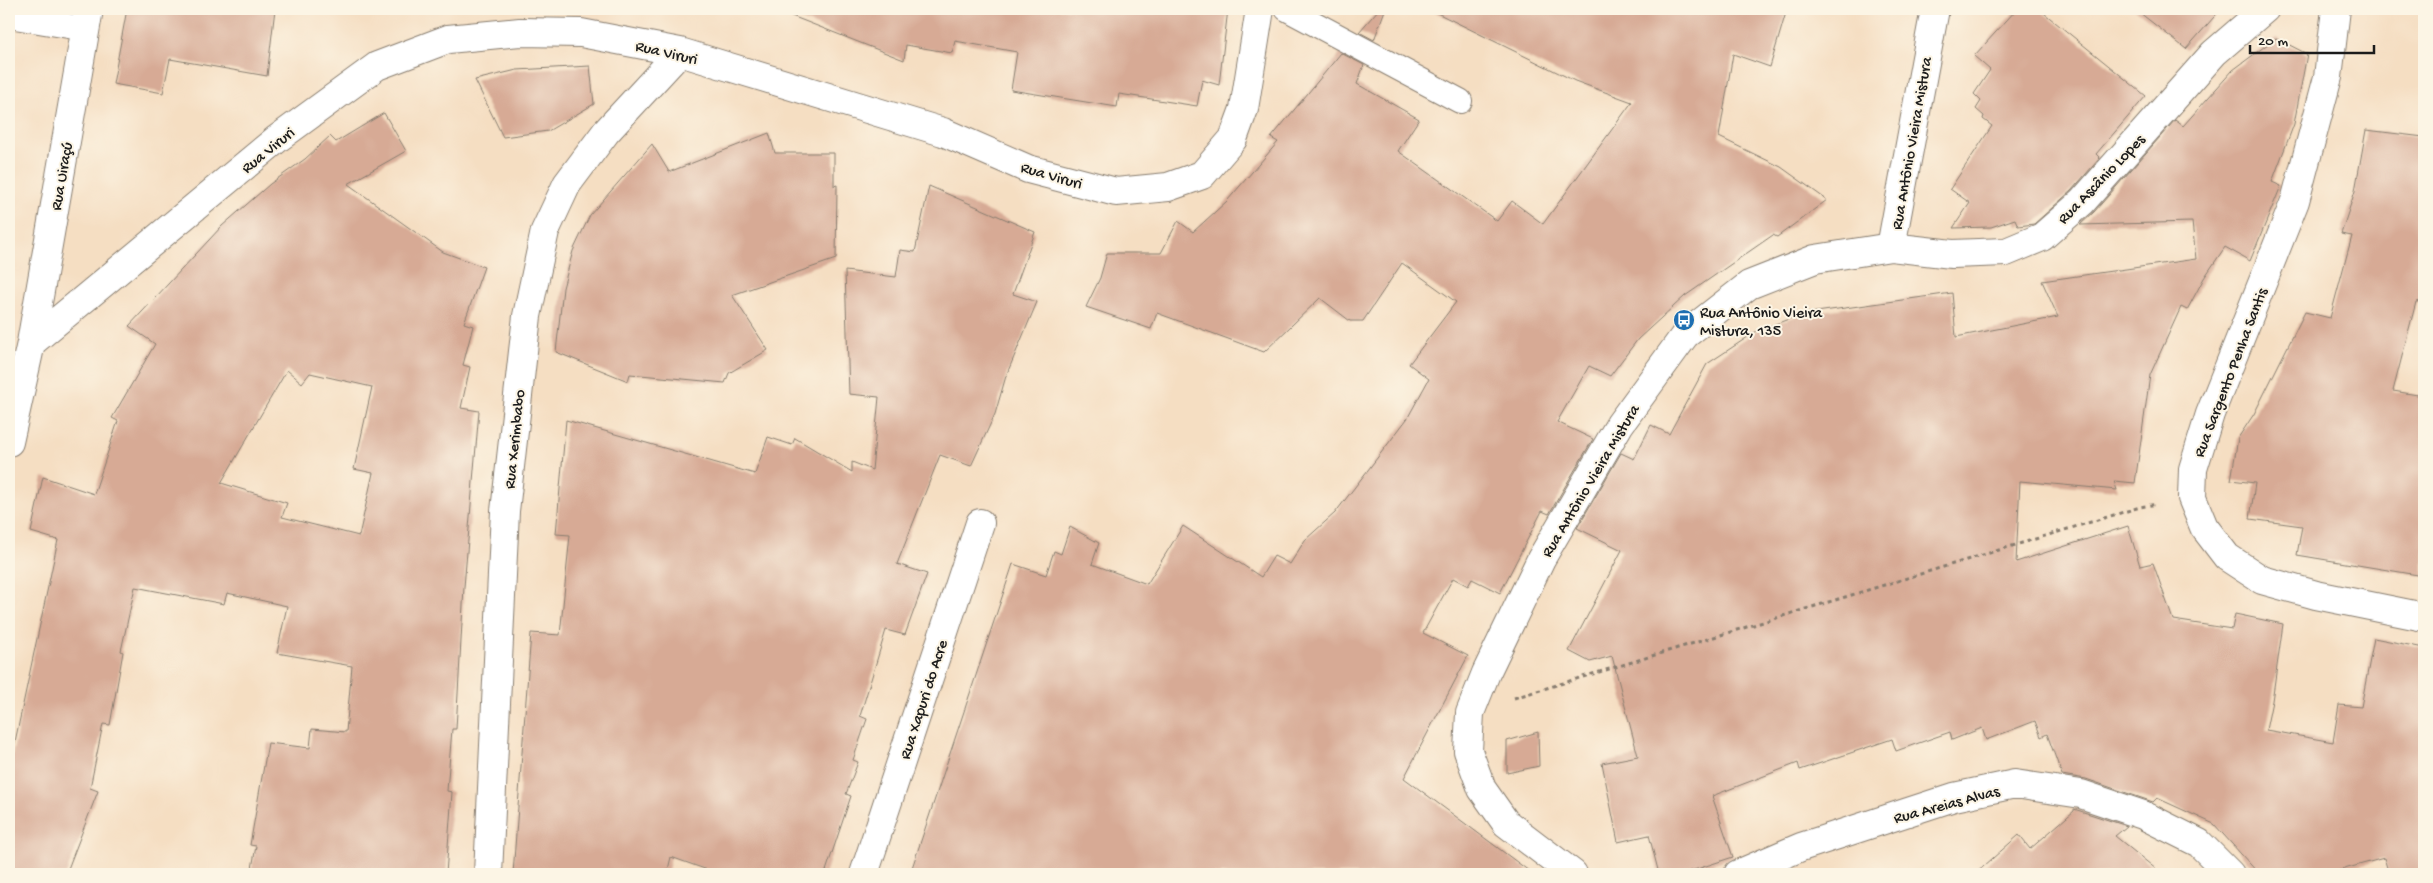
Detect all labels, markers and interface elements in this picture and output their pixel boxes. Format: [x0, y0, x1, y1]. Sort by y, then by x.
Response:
scale bar [2250, 22, 2374, 54]
text: 20 m [2258, 33, 2288, 51]
street label: Rua Viruri [633, 38, 699, 71]
street label: Rua Antônio Vieira Mistura [1889, 55, 1938, 231]
street label: Rua Viruri [239, 124, 300, 179]
street label: Rua Ascânio Lopes [2055, 131, 2151, 229]
street label: Rua Uiraçú [48, 141, 79, 212]
street label: Rua Viruri [1018, 160, 1084, 195]
street label: Rua Sargento Penha Santis [2191, 285, 2274, 461]
place label: Rua Antônio Vieira Mistura, 135 [1700, 305, 1823, 342]
bus stop icon: Rua Antônio Vieira Mistura, 135 [1672, 308, 1696, 332]
street label: Rua Xerimbabo [502, 389, 531, 490]
street label: Rua Antônio Vieira Mistura [1539, 401, 1646, 562]
street label: Rua Xapuri do Acre [897, 637, 954, 762]
street label: Rua Areias Alvas [1892, 783, 2003, 830]

